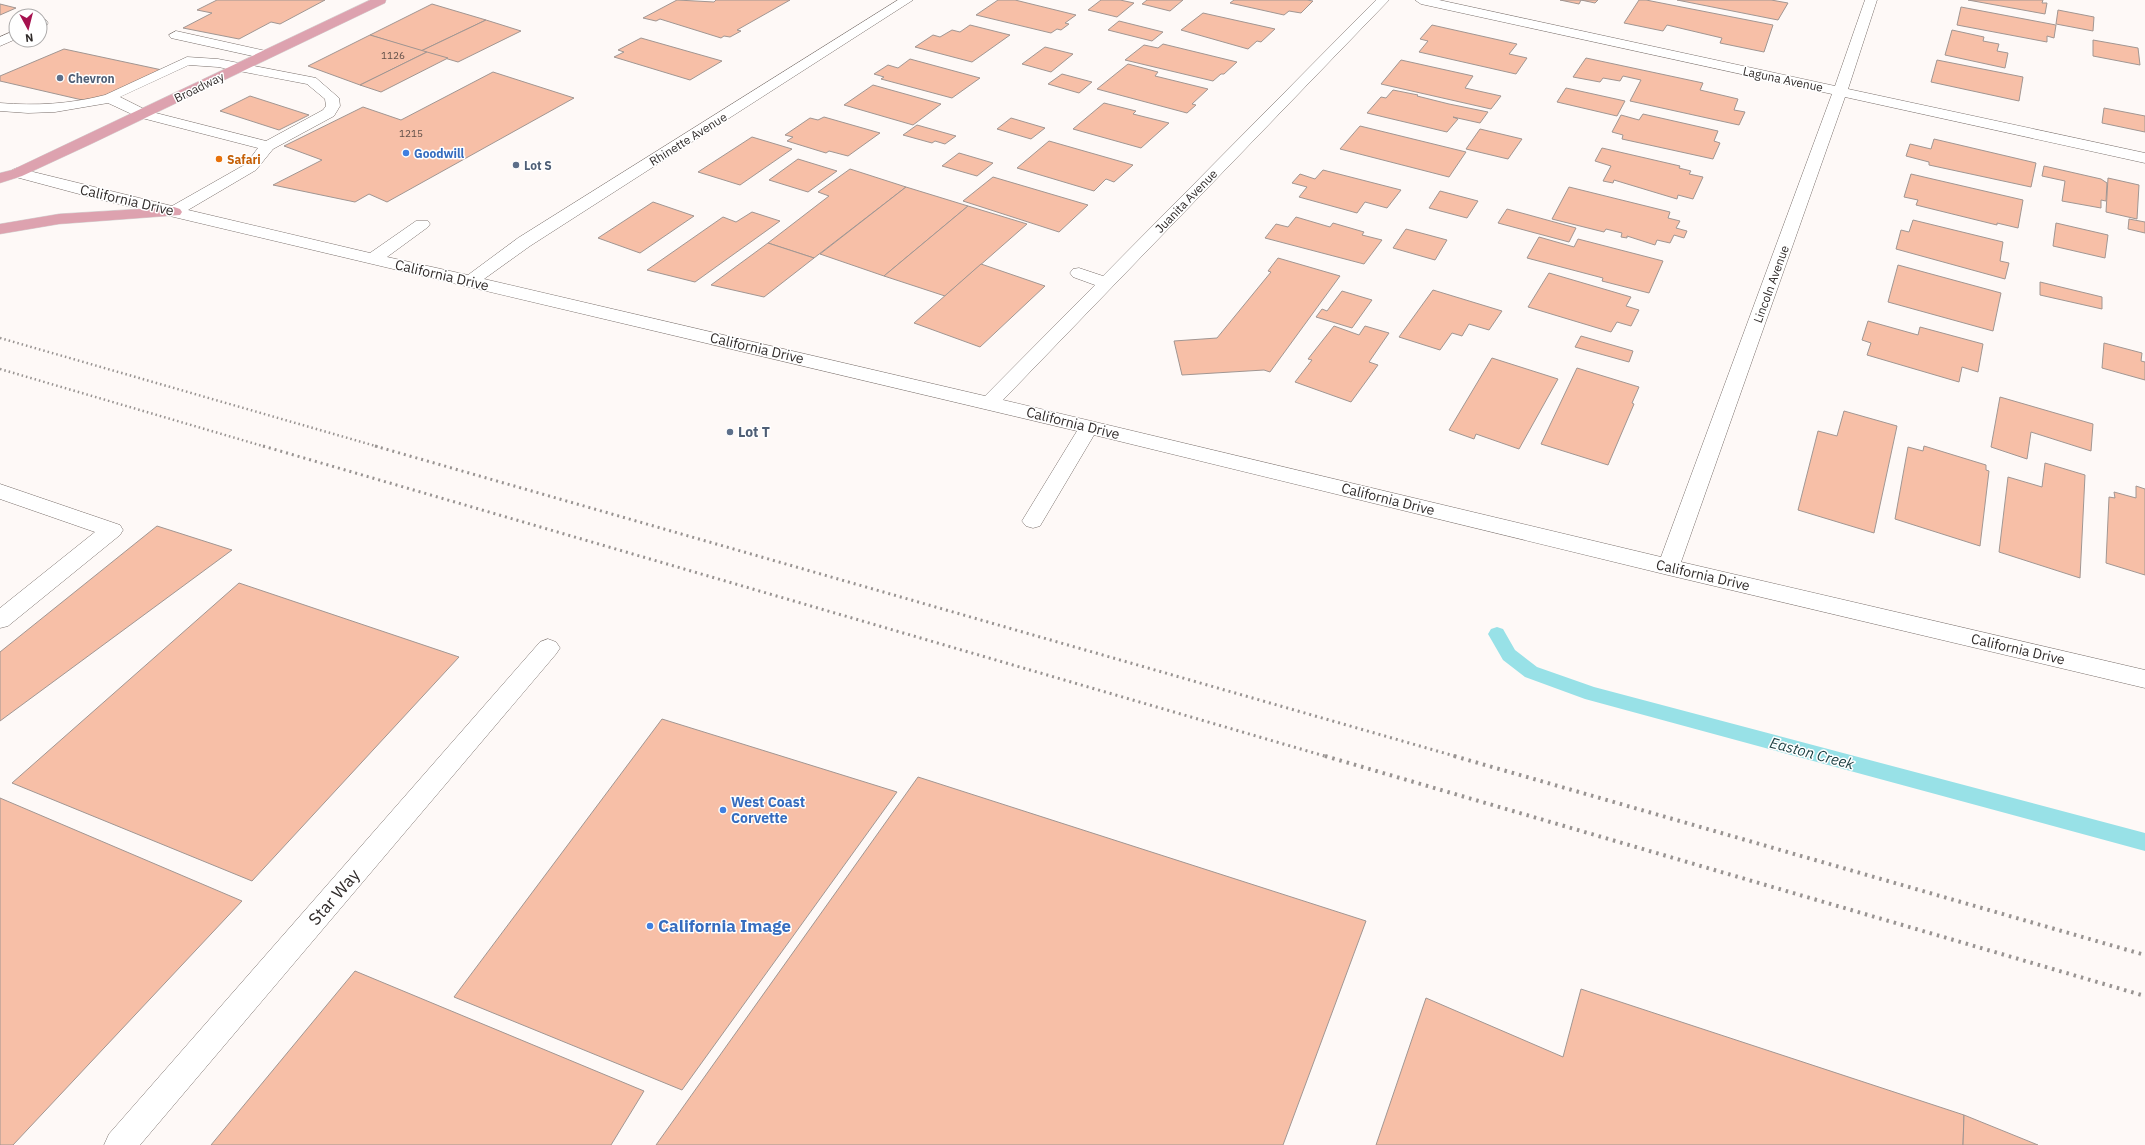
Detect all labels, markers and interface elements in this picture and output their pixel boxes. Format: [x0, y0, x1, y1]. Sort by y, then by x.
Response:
north arrow [8, 8, 48, 48]
text: N [24, 30, 34, 45]
house number: 1126 [381, 49, 405, 62]
street label: Laguna Avenue [1742, 63, 1825, 95]
street label: Broadway [172, 68, 226, 106]
place label: Chevron [68, 71, 115, 86]
marker: Chevron [55, 73, 65, 83]
street label: Rhinette Avenue [646, 109, 730, 169]
house number: 1215 [399, 127, 423, 140]
place label: Goodwill [414, 146, 465, 161]
marker: Goodwill [401, 148, 411, 158]
place label: Safari [227, 152, 261, 167]
marker: Safari [214, 154, 224, 164]
place label: Lot S [524, 158, 552, 173]
marker: Lot S [511, 160, 521, 170]
street label: Juanita Avenue [1152, 166, 1220, 236]
street label: California Drive [78, 180, 176, 220]
street label: Lincoln Avenue [1750, 243, 1792, 325]
street label: California Drive [393, 255, 491, 295]
street label: California Drive [708, 328, 806, 368]
street label: California Drive [1024, 403, 1122, 443]
place label: Lot T [738, 423, 770, 441]
marker: Lot T [725, 427, 735, 437]
street label: California Drive [1339, 479, 1437, 519]
street label: California Drive [1654, 555, 1752, 595]
street label: California Drive [1969, 629, 2067, 669]
water label: Easton Creek [1768, 733, 1856, 773]
place label: West Coast Corvette [731, 793, 805, 827]
marker: West Coast Corvette [718, 805, 728, 815]
street label: Star Way [304, 864, 365, 930]
place label: California Image [658, 915, 791, 937]
marker: California Image [645, 921, 655, 931]

